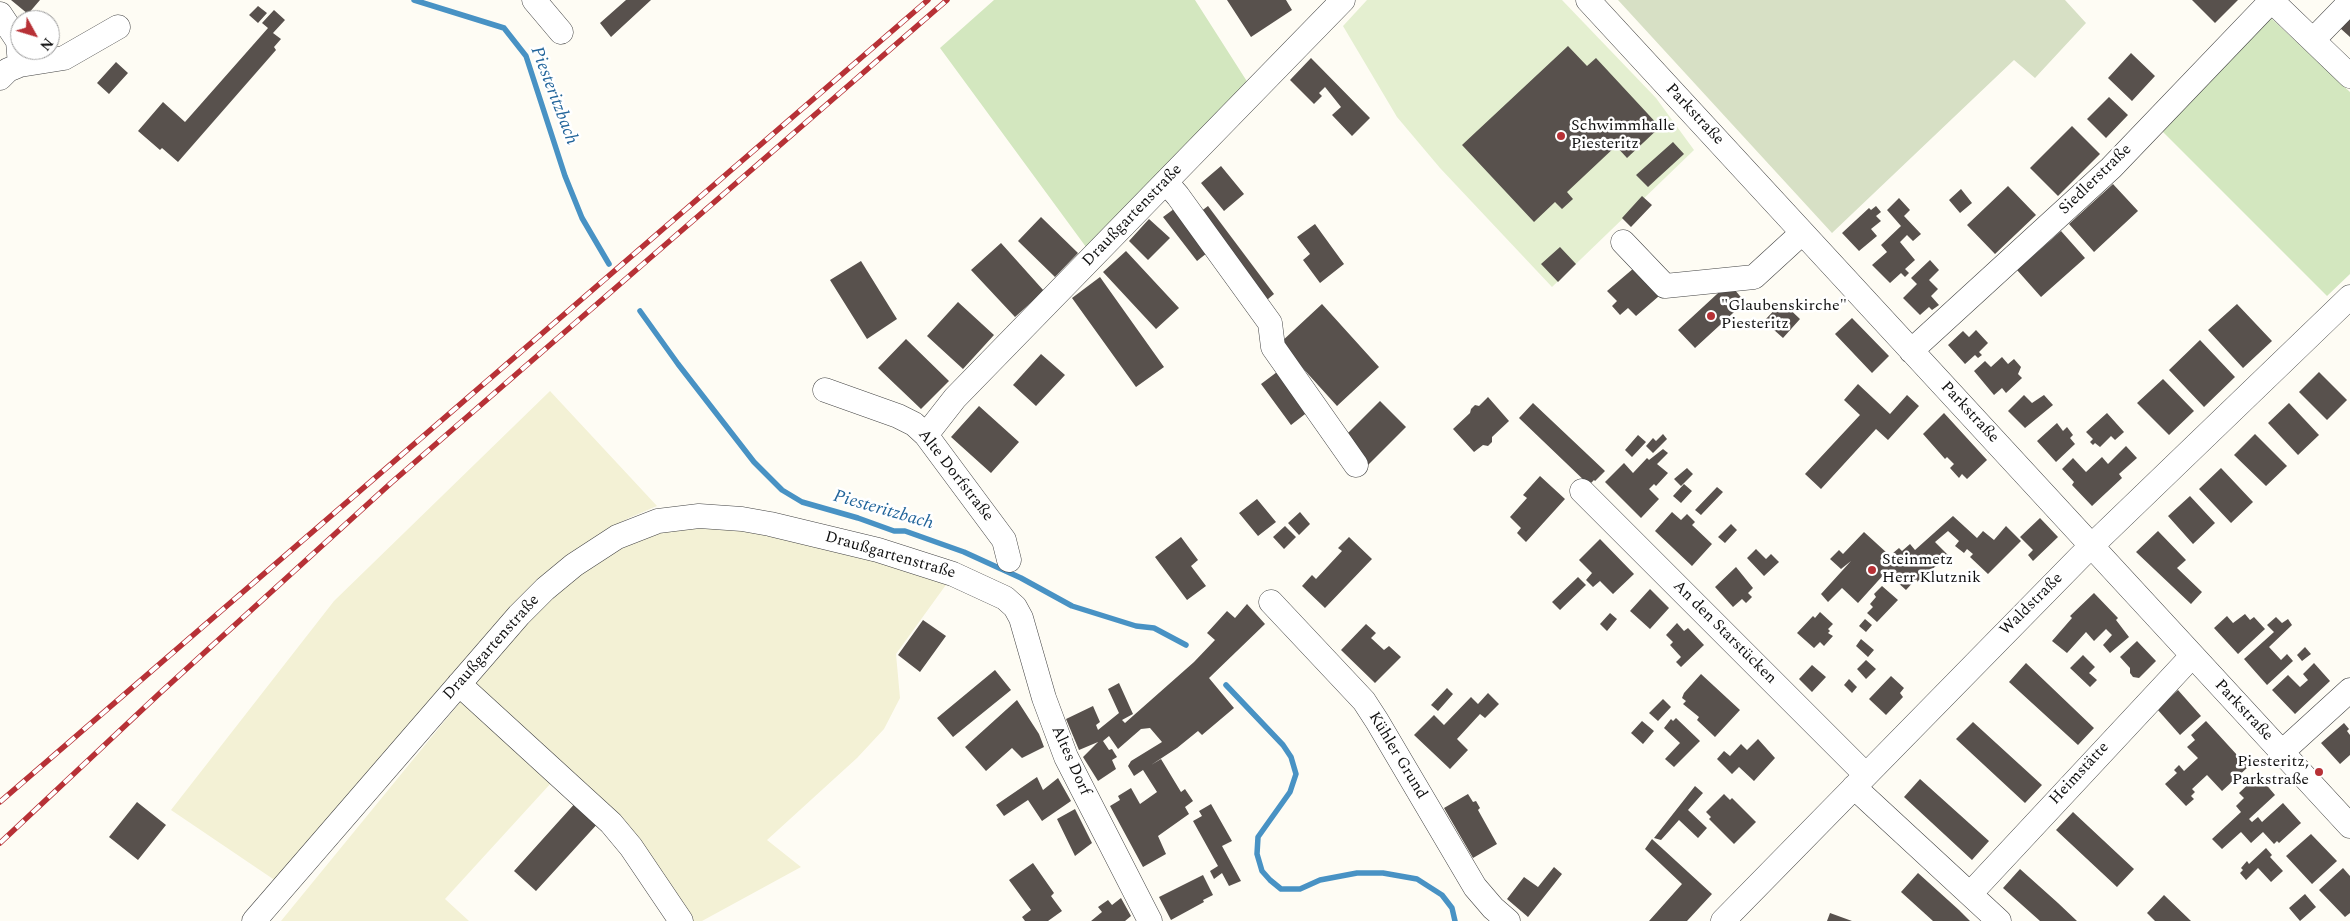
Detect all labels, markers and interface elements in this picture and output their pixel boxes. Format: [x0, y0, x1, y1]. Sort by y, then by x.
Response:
north arrow [10, 10, 60, 60]
text: N [35, 33, 58, 55]
water label: Piesteritzbach [524, 44, 582, 148]
street label: Parkstraße [1661, 80, 1727, 150]
place label: Schwimmhalle Piesteritz [1571, 117, 1675, 155]
marker: Schwimmhalle Piesteritz [1555, 130, 1567, 142]
street label: Siedlerstraße [2056, 141, 2136, 219]
street label: Draußgartenstraße [1079, 161, 1187, 271]
place label: "Glaubenskirche" Piesteritz [1721, 297, 1847, 335]
marker: "Glaubenskirche" Piesteritz [1705, 310, 1717, 322]
street label: Parkstraße [1936, 378, 2002, 448]
street label: Alte Dorfstraße [913, 426, 997, 526]
water label: Piesteritzbach [830, 486, 936, 536]
street label: Draußgartenstraße [822, 528, 958, 584]
place label: Steinmetz Herr Klutznik [1882, 551, 1981, 589]
marker: Steinmetz Herr Klutznik [1866, 564, 1878, 576]
street label: Waldstraße [1997, 570, 2067, 640]
street label: An den Starstücken [1668, 577, 1780, 689]
street label: Draußgartenstraße [440, 591, 544, 705]
street label: Parkstraße [2210, 676, 2276, 746]
street label: Kühler Grund [1364, 709, 1430, 803]
street label: Altes Dorf [1046, 723, 1094, 799]
street label: Heimstätte [2046, 739, 2114, 809]
place label: Piesteritz, Parkstraße [2232, 753, 2309, 791]
marker: Piesteritz, Parkstraße [2313, 766, 2325, 778]

